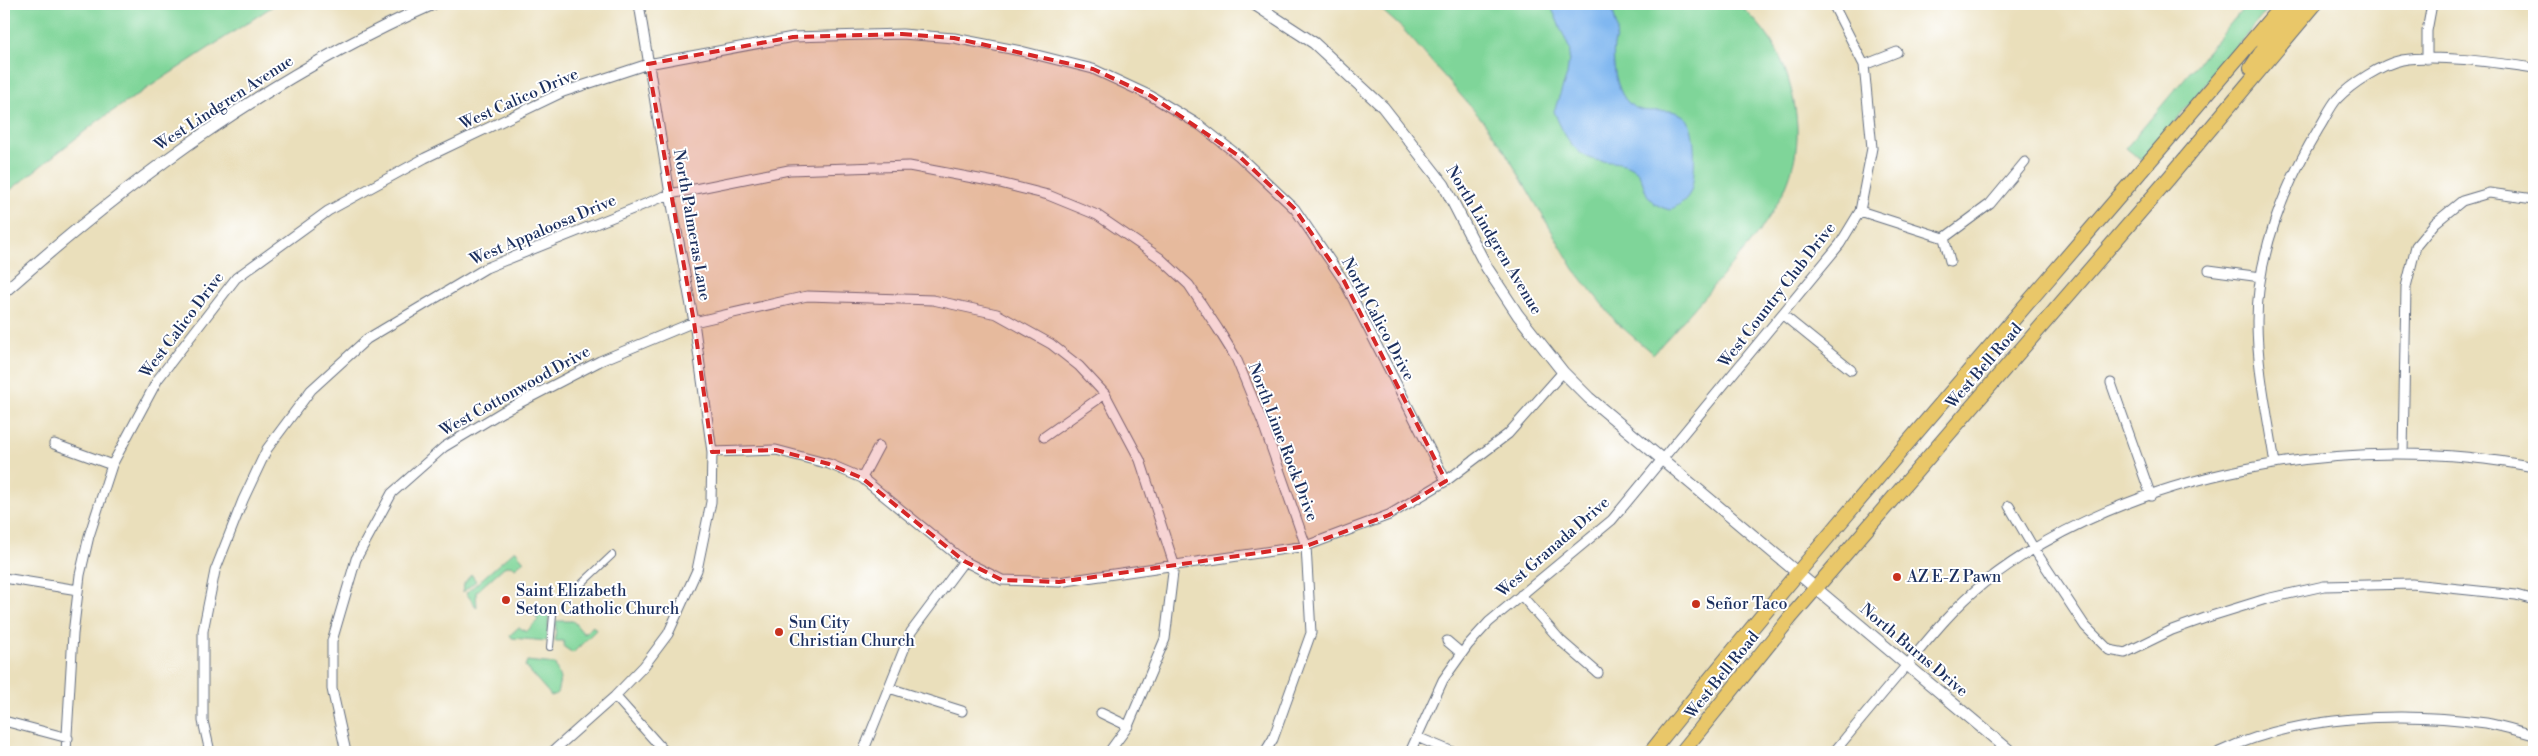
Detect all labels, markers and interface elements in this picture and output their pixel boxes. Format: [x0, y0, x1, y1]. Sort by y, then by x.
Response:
street label: West Lindgren Avenue [150, 51, 297, 156]
street label: West Calico Drive [456, 64, 581, 135]
street label: North Palmeras Lane [669, 148, 715, 302]
street label: North Lindgren Avenue [1442, 162, 1546, 318]
street label: West Appaloosa Drive [466, 190, 619, 270]
street label: West Country Club Drive [1714, 219, 1840, 372]
street label: North Calico Drive [1337, 254, 1419, 384]
street label: West Calico Drive [135, 268, 228, 383]
street label: West Bell Road [1941, 319, 2027, 414]
street label: West Cottonwood Drive [435, 341, 594, 441]
street label: North Lime Rock Drive [1243, 360, 1323, 524]
street label: West Granada Drive [1492, 492, 1614, 602]
place label: AZ E-Z Pawn [1906, 567, 2002, 587]
marker: AZ E-Z Pawn [1891, 571, 1903, 583]
place label: Saint Elizabeth Seton Catholic Church [516, 581, 680, 619]
marker: Saint Elizabeth Seton Catholic Church [500, 594, 512, 606]
place label: Señor Taco [1706, 594, 1788, 614]
marker: Señor Taco [1690, 598, 1702, 610]
street label: North Burns Drive [1856, 599, 1972, 701]
place label: Sun City Christian Church [789, 613, 915, 651]
marker: Sun City Christian Church [773, 626, 785, 638]
street label: West Bell Road [1680, 627, 1763, 724]

